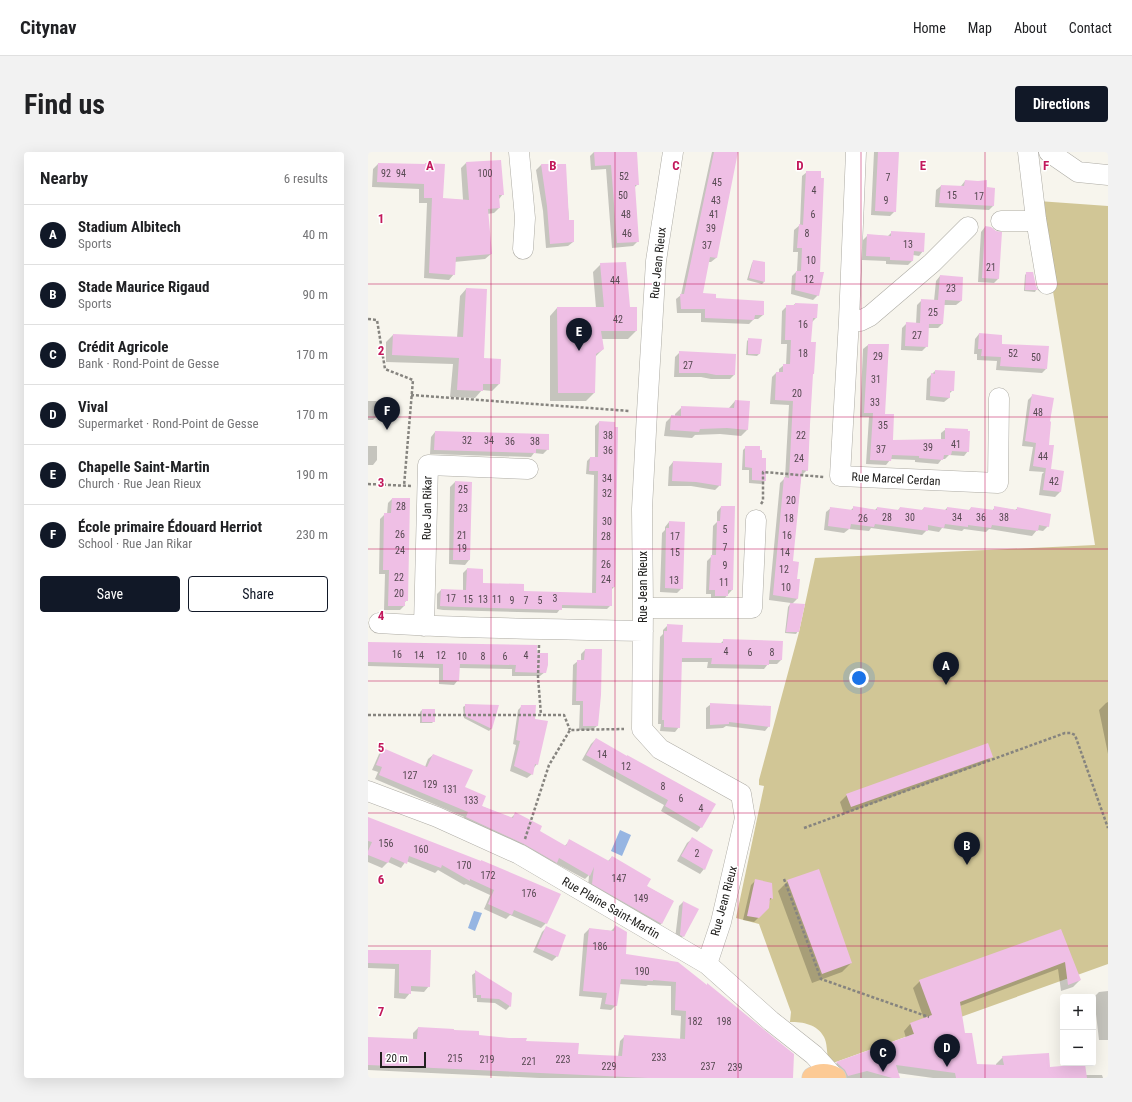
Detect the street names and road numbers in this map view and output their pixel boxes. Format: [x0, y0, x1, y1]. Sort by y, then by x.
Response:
street label: Rue Jean Rieux [647, 226, 669, 300]
street label: Rue Marcel Cerdan [851, 470, 941, 488]
street label: Rue Jan Rikar [419, 475, 435, 540]
street label: Rue Jean Rieux [636, 551, 650, 623]
street label: Rue Jean Rieux [708, 864, 740, 938]
street label: Rue Plaine Saint-Martin [560, 874, 663, 942]

